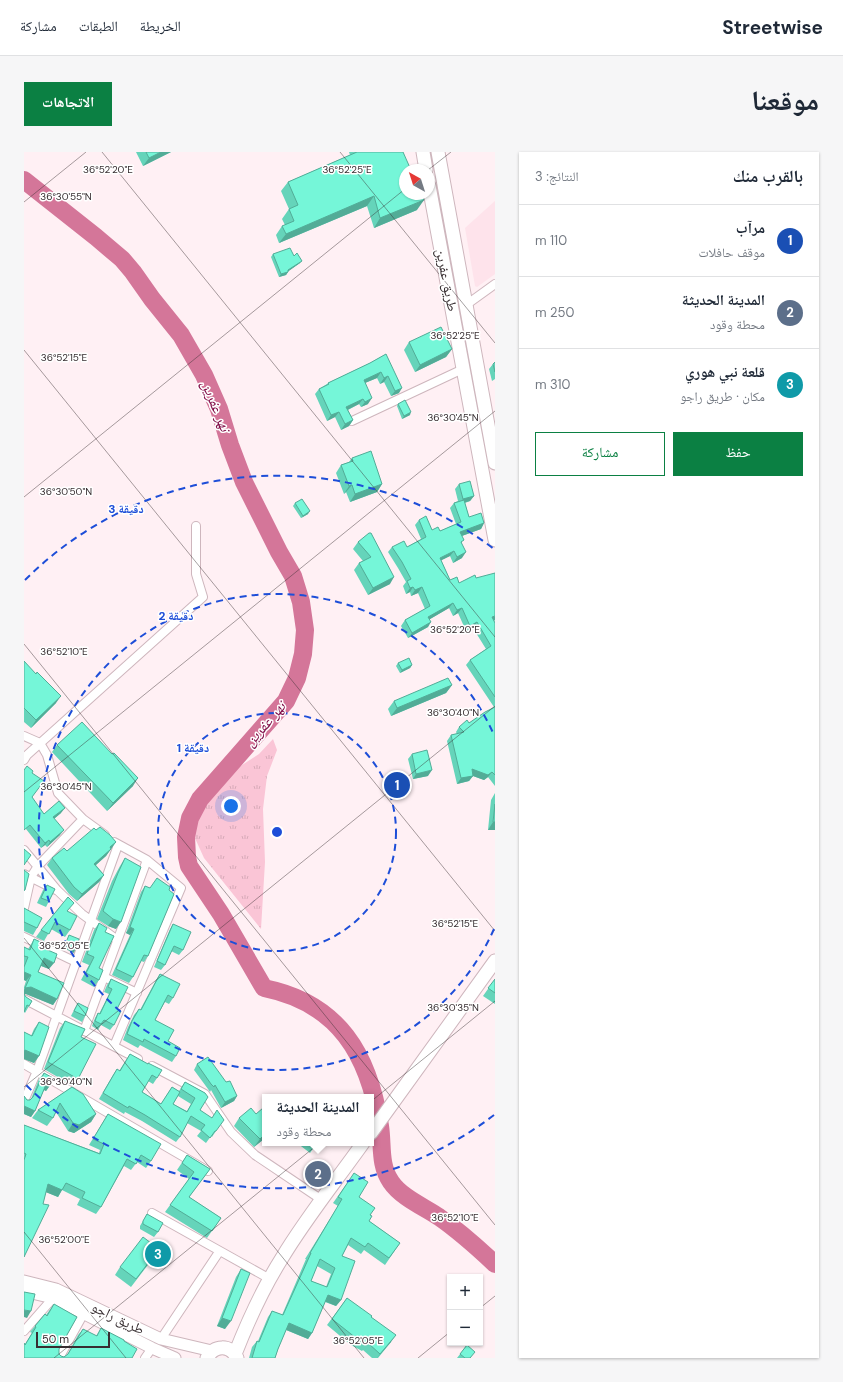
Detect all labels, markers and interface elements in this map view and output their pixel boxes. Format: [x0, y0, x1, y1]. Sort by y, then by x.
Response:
text: Streetwise [722, 15, 823, 40]
text: مشاركة [20, 17, 57, 35]
text: الطبقات [79, 17, 118, 35]
text: الخريطة [140, 17, 181, 35]
button: الاتجاهات [24, 82, 112, 126]
text: موقعنا [751, 82, 819, 119]
text: 36°52'20"E [83, 163, 133, 176]
text: 36°52'25"E [322, 163, 372, 176]
north arrow [399, 164, 435, 200]
text: بالقرب منك [733, 165, 803, 187]
text: النتائج: 3 [535, 168, 579, 185]
text: 36°30'55"N [40, 190, 92, 203]
text: مرآب [736, 218, 765, 238]
text: 110 m [535, 232, 567, 249]
text: 1 [788, 232, 792, 249]
text: موقف حافلات [698, 244, 765, 261]
street label: طريق عفرين [431, 247, 462, 313]
text: المدينة الحديثة [682, 290, 765, 310]
text: 250 m [535, 304, 574, 321]
text: 2 [786, 304, 794, 321]
text: محطة وقود [710, 316, 765, 333]
text: 36°52'25"E [430, 329, 480, 342]
text: 36°52'15"E [41, 351, 88, 364]
text: قلعة نبي هوري [685, 362, 765, 382]
text: 310 m [535, 376, 570, 393]
text: 3 [786, 376, 794, 393]
water label: نهر عفرين [197, 377, 236, 437]
text: مكان · طريق راجو [680, 388, 765, 405]
text: 36°30'45"N [427, 411, 479, 424]
button: مشاركة [535, 432, 665, 476]
button: حفظ [673, 432, 803, 476]
text: 36°30'50"N [40, 485, 92, 498]
text: 3 دقيقة [108, 501, 144, 517]
text: 2 دقيقة [159, 608, 193, 624]
text: 36°52'20"E [430, 623, 480, 636]
text: 36°52'10"E [40, 645, 88, 658]
water label: نهر عفرين [240, 695, 292, 751]
text: 36°30'40"N [427, 706, 479, 719]
text: 1 دقيقة [177, 740, 209, 756]
pin: 1 [384, 770, 410, 800]
text: 36°30'45"N [40, 780, 92, 793]
your location [221, 796, 241, 816]
centre of rings [270, 825, 284, 839]
text: 36°52'15"E [432, 917, 479, 930]
text: 36°52'05"E [39, 939, 89, 952]
text: 36°30'35"N [427, 1001, 479, 1014]
text: 36°30'40"N [40, 1075, 92, 1088]
popup [262, 1094, 374, 1146]
text: المدينة الحديثة [276, 1097, 360, 1117]
text: محطة وقود [276, 1123, 332, 1140]
pin: 2 [305, 1159, 331, 1189]
text: 36°52'10"E [431, 1211, 479, 1224]
text: 36°52'00"E [38, 1233, 90, 1246]
pin: 3 [145, 1239, 171, 1269]
map controls [447, 1274, 483, 1346]
button: + [447, 1274, 483, 1310]
street label: طريق راجو [88, 1298, 147, 1339]
button: − [447, 1310, 483, 1346]
scale bar [36, 1330, 110, 1349]
text: 50 m [42, 1332, 69, 1346]
text: 36°52'05"E [333, 1334, 383, 1347]

